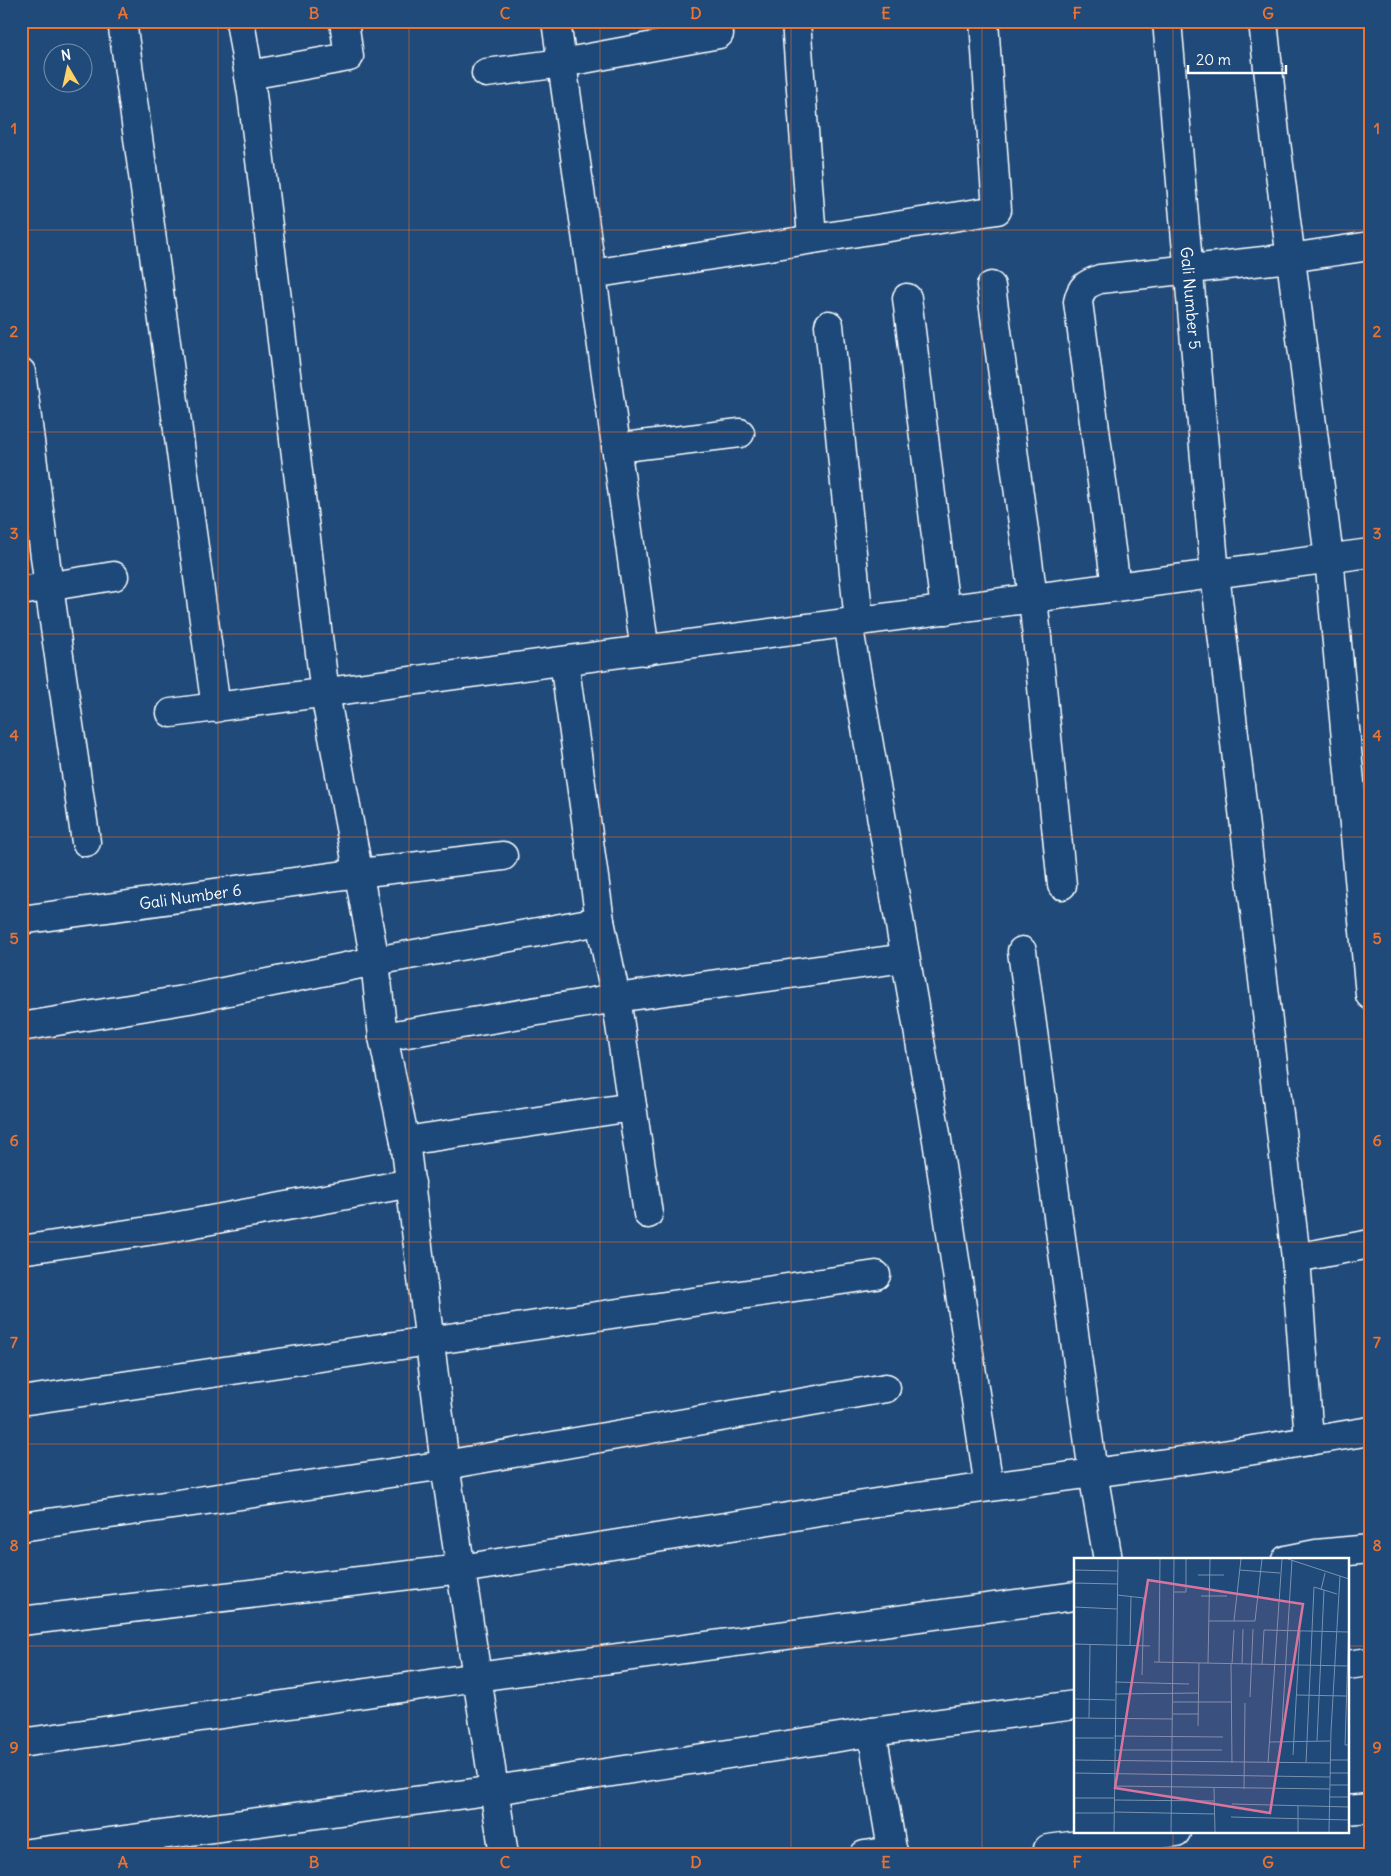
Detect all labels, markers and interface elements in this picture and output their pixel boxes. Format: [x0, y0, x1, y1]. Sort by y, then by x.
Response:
text: A [118, 3, 128, 23]
text: B [309, 3, 320, 23]
text: C [500, 3, 511, 23]
text: D [690, 3, 702, 23]
text: E [881, 3, 891, 23]
text: F [1072, 3, 1082, 23]
text: G [1262, 3, 1274, 23]
north arrow [42, 42, 92, 92]
scale bar [1188, 42, 1286, 74]
text: N [60, 46, 72, 65]
text: 20 m [1196, 50, 1231, 69]
text: 1 [11, 118, 17, 138]
text: 1 [1374, 118, 1380, 138]
street label: Gali Number 5 [1177, 246, 1205, 350]
text: 2 [10, 321, 19, 341]
text: 2 [1373, 321, 1382, 341]
text: 3 [9, 523, 19, 543]
text: 3 [1372, 523, 1382, 543]
text: 4 [9, 725, 19, 745]
text: 4 [1372, 725, 1382, 745]
street label: Gali Number 6 [138, 879, 243, 913]
text: 5 [9, 928, 19, 948]
text: 5 [1372, 928, 1382, 948]
text: 6 [9, 1130, 19, 1150]
text: 6 [1372, 1130, 1382, 1150]
text: 7 [10, 1332, 18, 1352]
text: 7 [1373, 1332, 1381, 1352]
text: 8 [9, 1535, 19, 1555]
text: 8 [1372, 1535, 1382, 1555]
inset map [1074, 1558, 1348, 1834]
text: 9 [9, 1737, 19, 1757]
text: 9 [1372, 1737, 1382, 1757]
text: A [118, 1852, 128, 1872]
text: B [309, 1852, 320, 1872]
text: C [500, 1852, 511, 1872]
text: D [690, 1852, 702, 1872]
text: E [881, 1852, 891, 1872]
text: F [1072, 1852, 1082, 1872]
text: G [1262, 1852, 1274, 1872]

